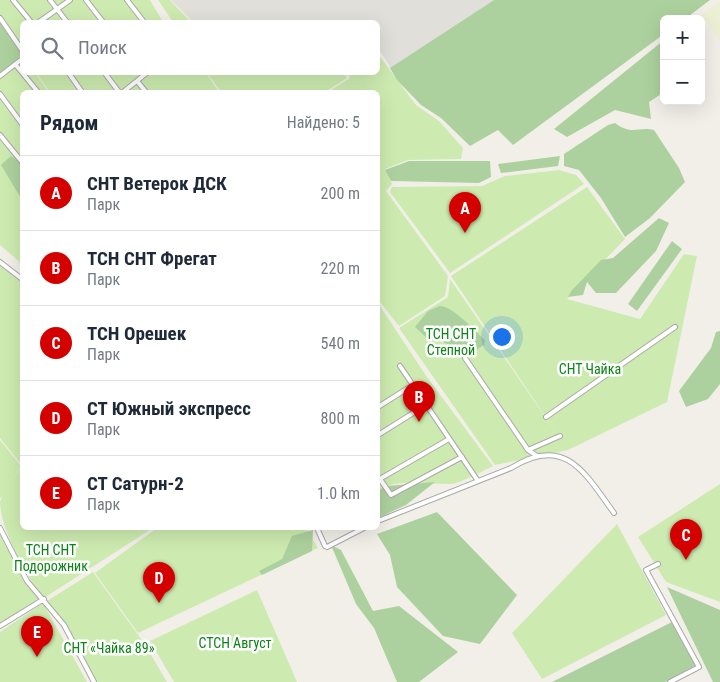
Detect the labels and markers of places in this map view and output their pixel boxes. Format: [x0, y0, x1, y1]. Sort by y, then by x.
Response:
pin: A [449, 192, 481, 233]
pin: B [403, 381, 435, 422]
pin: C [670, 519, 702, 560]
pin: D [143, 562, 175, 603]
pin: E [21, 616, 53, 657]

